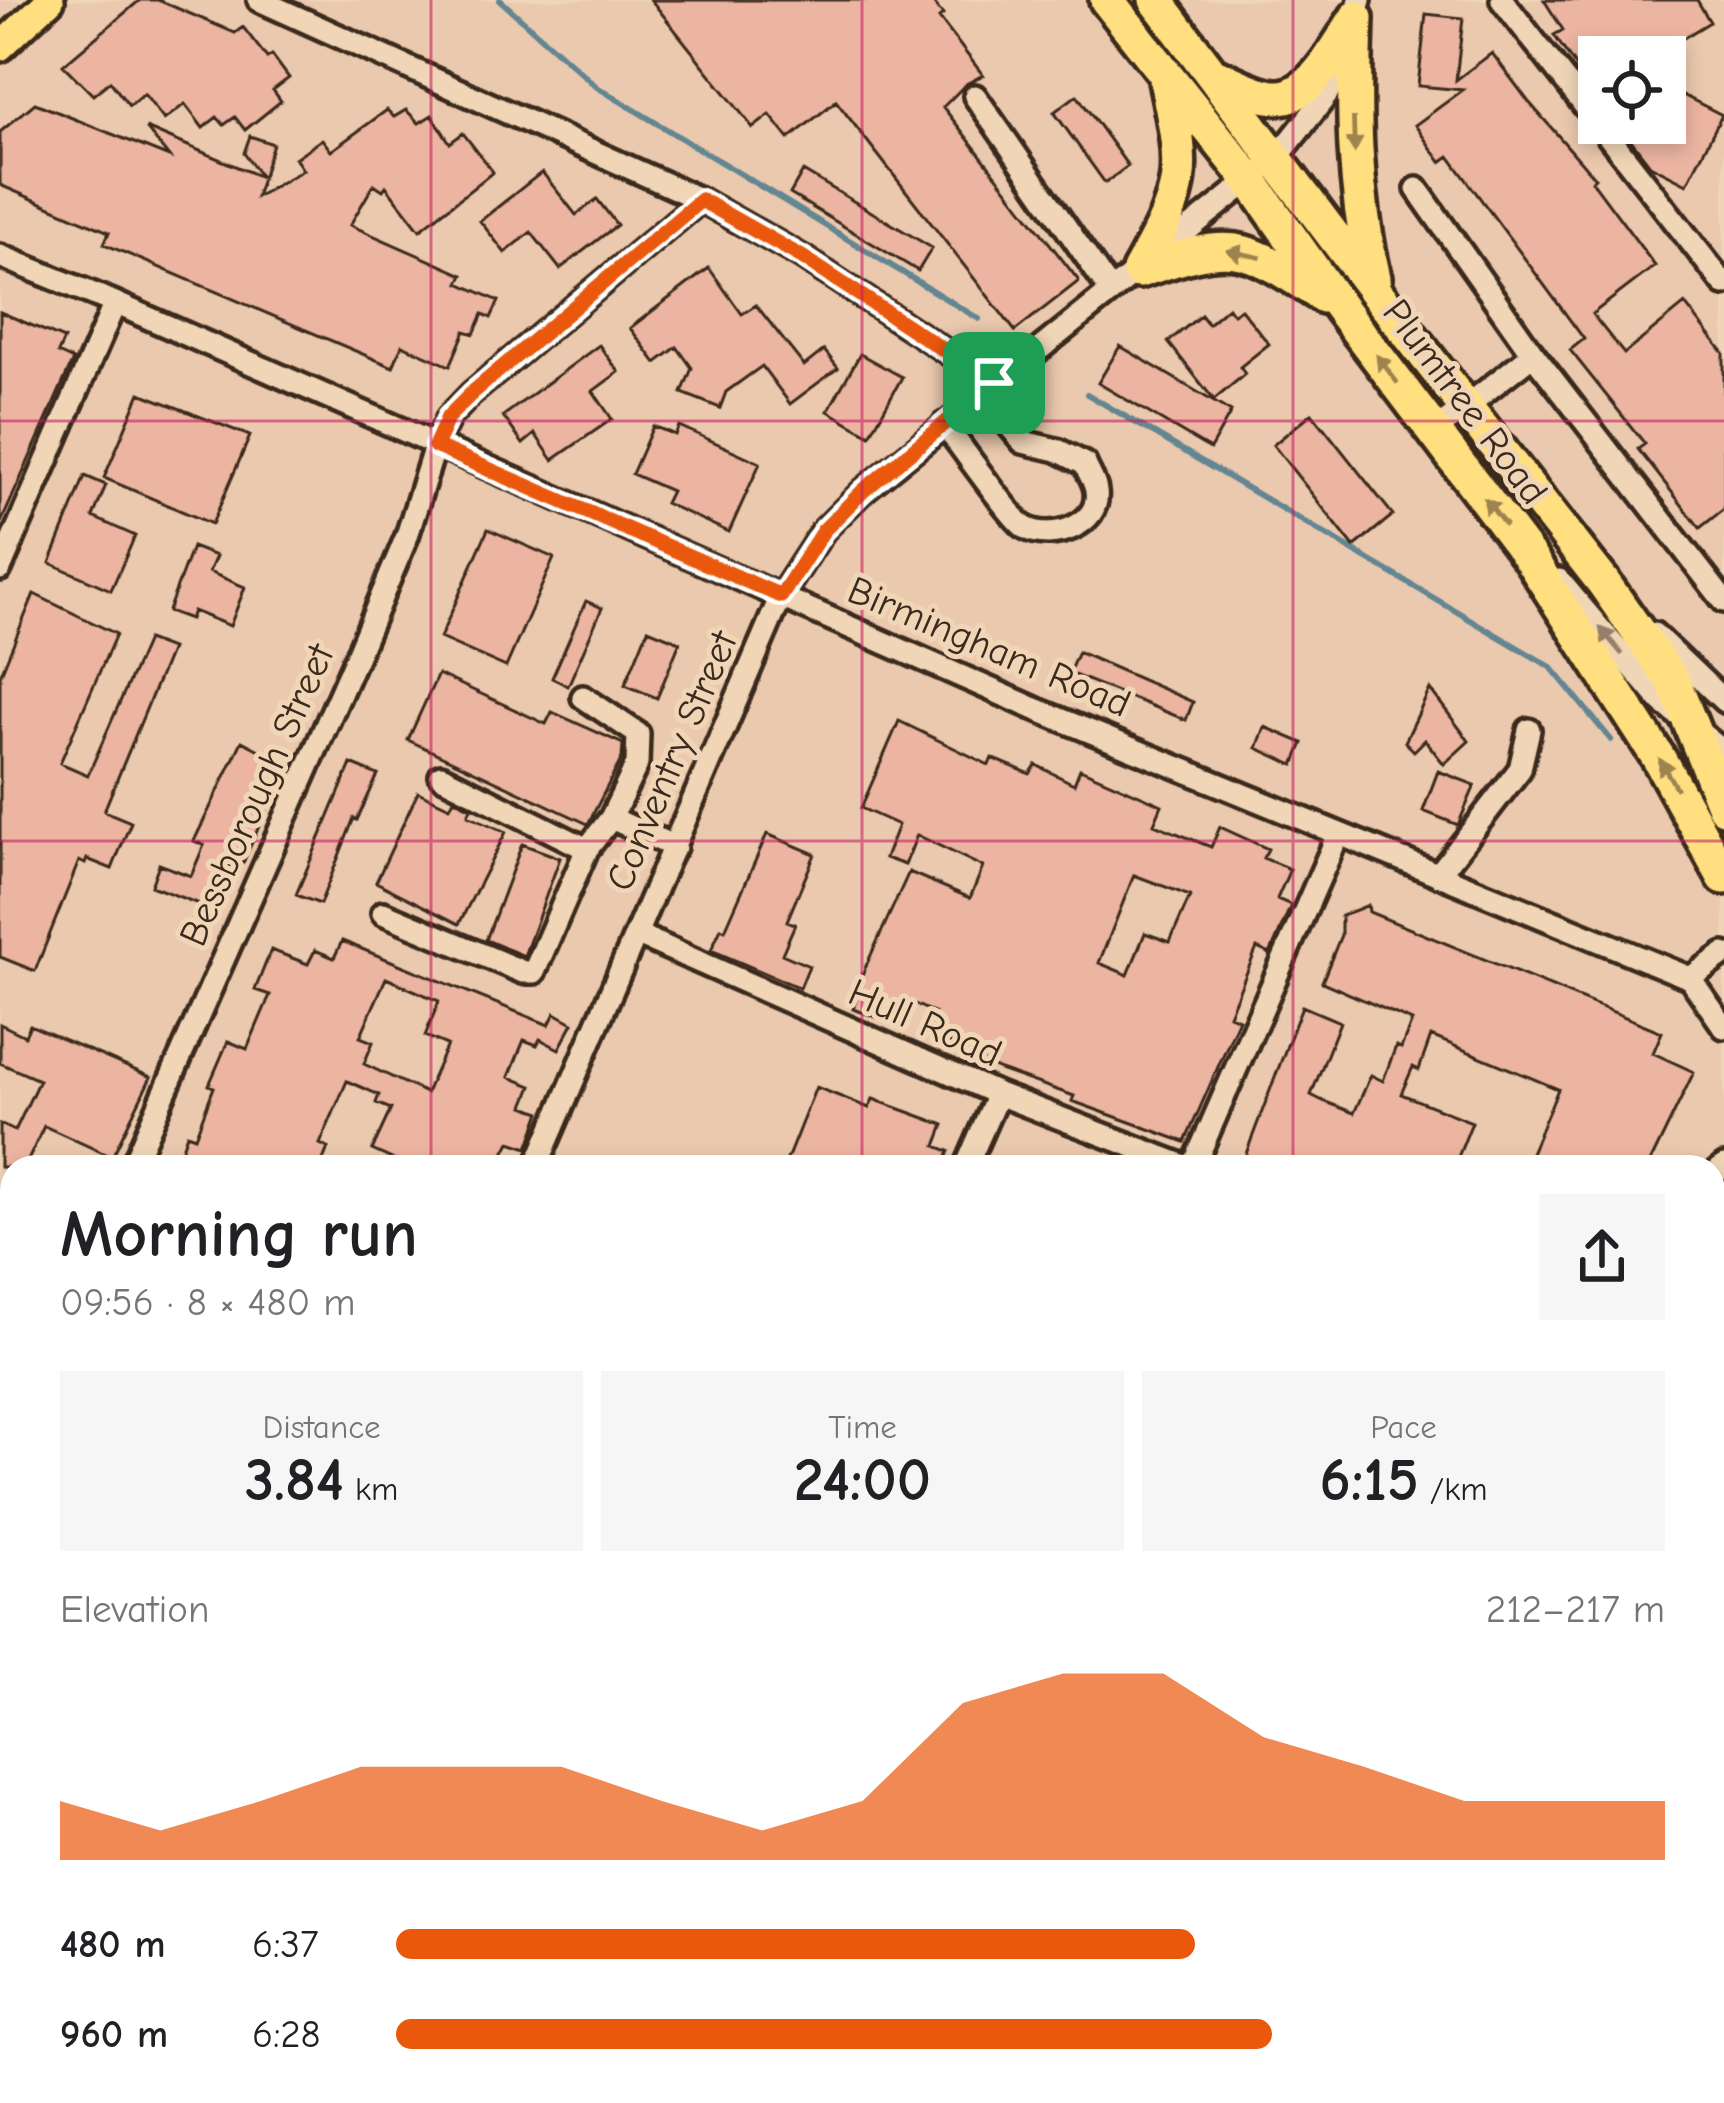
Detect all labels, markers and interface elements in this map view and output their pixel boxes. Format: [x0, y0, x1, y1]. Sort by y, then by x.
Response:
map controls [1578, 36, 1686, 144]
button: locate [1578, 36, 1686, 144]
one-way arrow [1344, 117, 1363, 155]
one-way arrow [1225, 244, 1262, 263]
street label: Plumtree Road [1373, 291, 1557, 513]
pin [943, 332, 1045, 434]
icon: arrive [961, 350, 1027, 416]
one-way arrow [1375, 353, 1400, 384]
one-way arrow [1483, 497, 1508, 528]
street label: Birmingham Road [841, 567, 1137, 727]
street label: Conventry Street [597, 623, 748, 898]
one-way arrow [1599, 626, 1625, 656]
street label: Bessborough Street [170, 636, 344, 953]
one-way arrow [1658, 757, 1679, 792]
street label: Hull Road [842, 969, 1008, 1077]
button: share [1539, 1194, 1665, 1320]
text: Morning run [60, 1197, 418, 1273]
text: 09:56 · 8 × 480 m [60, 1280, 356, 1325]
text: Distance [262, 1408, 381, 1446]
text: Time [828, 1408, 897, 1446]
text: Pace [1370, 1408, 1437, 1446]
text: 3.84 [245, 1446, 344, 1515]
text: 24:00 [794, 1446, 931, 1515]
text: 6:15 [1320, 1446, 1419, 1515]
text: km [344, 1470, 398, 1508]
text: /km [1419, 1470, 1487, 1508]
text: Elevation [60, 1587, 209, 1632]
text: 212–217 m [1486, 1587, 1665, 1632]
text: 480 m [60, 1922, 166, 1967]
text: 6:37 [252, 1922, 318, 1967]
text: 960 m [60, 2012, 168, 2057]
text: 6:28 [252, 2012, 321, 2057]

